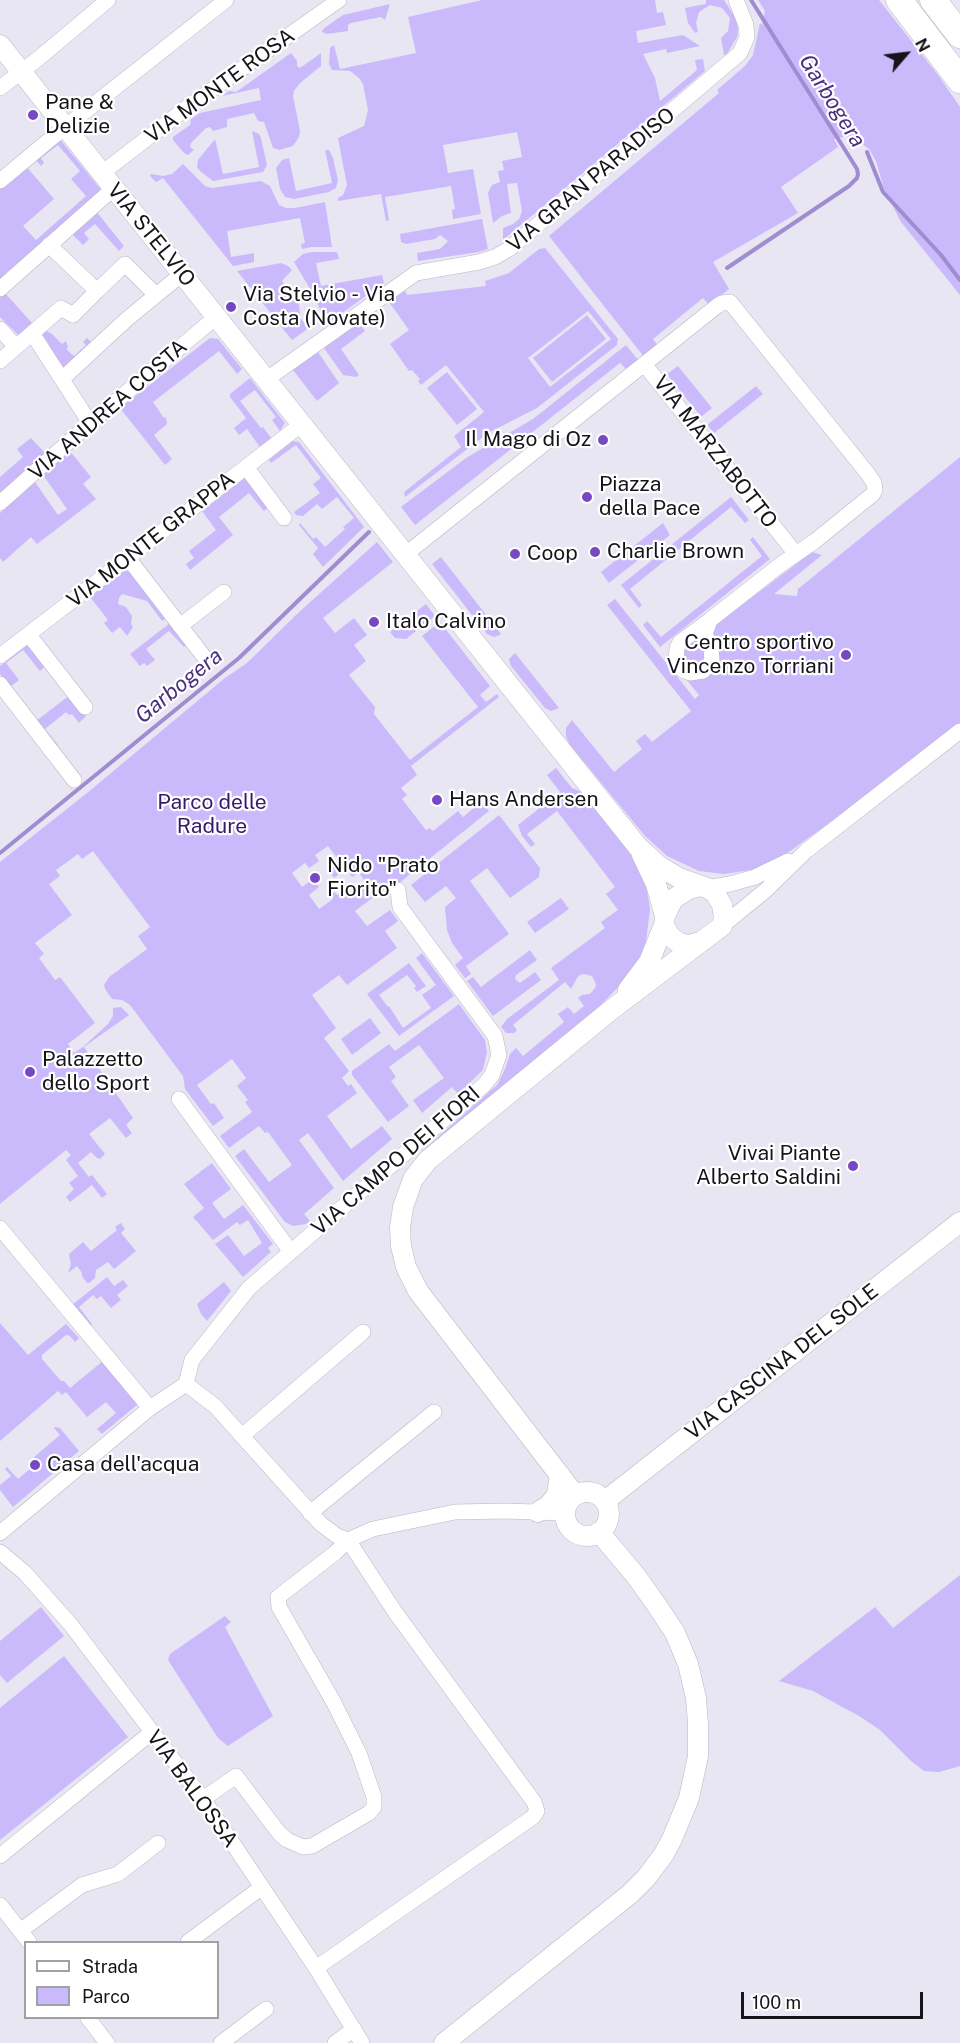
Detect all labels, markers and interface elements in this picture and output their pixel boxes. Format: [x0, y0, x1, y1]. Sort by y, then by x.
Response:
street label: VIA MONTE ROSA [140, 23, 300, 149]
north arrow [876, 24, 936, 84]
text: N [911, 35, 934, 55]
water label: Garbogera [793, 50, 871, 152]
place label: Pane & Delizie [45, 90, 114, 140]
street label: VIA GRAN PARADISO [502, 102, 680, 258]
marker: Pane & Delizie [26, 108, 40, 122]
street label: VIA STELVIO [102, 178, 200, 292]
place label: Via Stelvio - Via Costa (Novate) [243, 282, 395, 332]
marker: Via Stelvio - Via Costa (Novate) [224, 300, 238, 314]
street label: VIA ANDREA COSTA [24, 334, 192, 486]
street label: VIA MARZABOTTO [648, 371, 782, 533]
place label: Il Mago di Oz [465, 427, 591, 453]
marker: Il Mago di Oz [596, 433, 610, 447]
street label: VIA MONTE GRAPPA [62, 467, 240, 613]
place label: Piazza della Pace [599, 472, 700, 522]
marker: Piazza della Pace [580, 490, 594, 504]
place label: Charlie Brown [607, 539, 744, 565]
place label: Coop [527, 541, 578, 567]
marker: Charlie Brown [588, 545, 602, 559]
marker: Coop [508, 547, 522, 561]
place label: Italo Calvino [386, 609, 506, 635]
marker: Italo Calvino [367, 615, 381, 629]
place label: Centro sportivo Vincenzo Torriani [667, 630, 834, 680]
water label: Garbogera [130, 643, 228, 729]
marker: Centro sportivo Vincenzo Torriani [839, 648, 853, 662]
place label: Hans Andersen [449, 787, 599, 813]
park label: Parco delle Radure [157, 790, 267, 840]
marker: Hans Andersen [430, 793, 444, 807]
place label: Nido "Prato Fiorito" [327, 853, 439, 903]
marker: Nido "Prato Fiorito" [308, 871, 322, 885]
place label: Palazzetto dello Sport [42, 1047, 150, 1097]
marker: Palazzetto dello Sport [23, 1065, 37, 1079]
street label: VIA CAMPO DEI FIORI [307, 1081, 485, 1241]
place label: Vivai Piante Alberto Saldini [696, 1141, 841, 1191]
marker: Vivai Piante Alberto Saldini [846, 1159, 860, 1173]
street label: VIA CASCINA DEL SOLE [680, 1279, 884, 1445]
place label: Casa dell'acqua [47, 1452, 199, 1478]
marker: Casa dell'acqua [28, 1458, 42, 1472]
street label: VIA BALOSSA [141, 1725, 243, 1853]
legend [24, 1941, 219, 2019]
text: Strada [82, 1956, 138, 1977]
scale bar [744, 1980, 926, 2018]
text: Parco [82, 1986, 130, 2007]
text: 100 m [752, 1992, 801, 2013]

